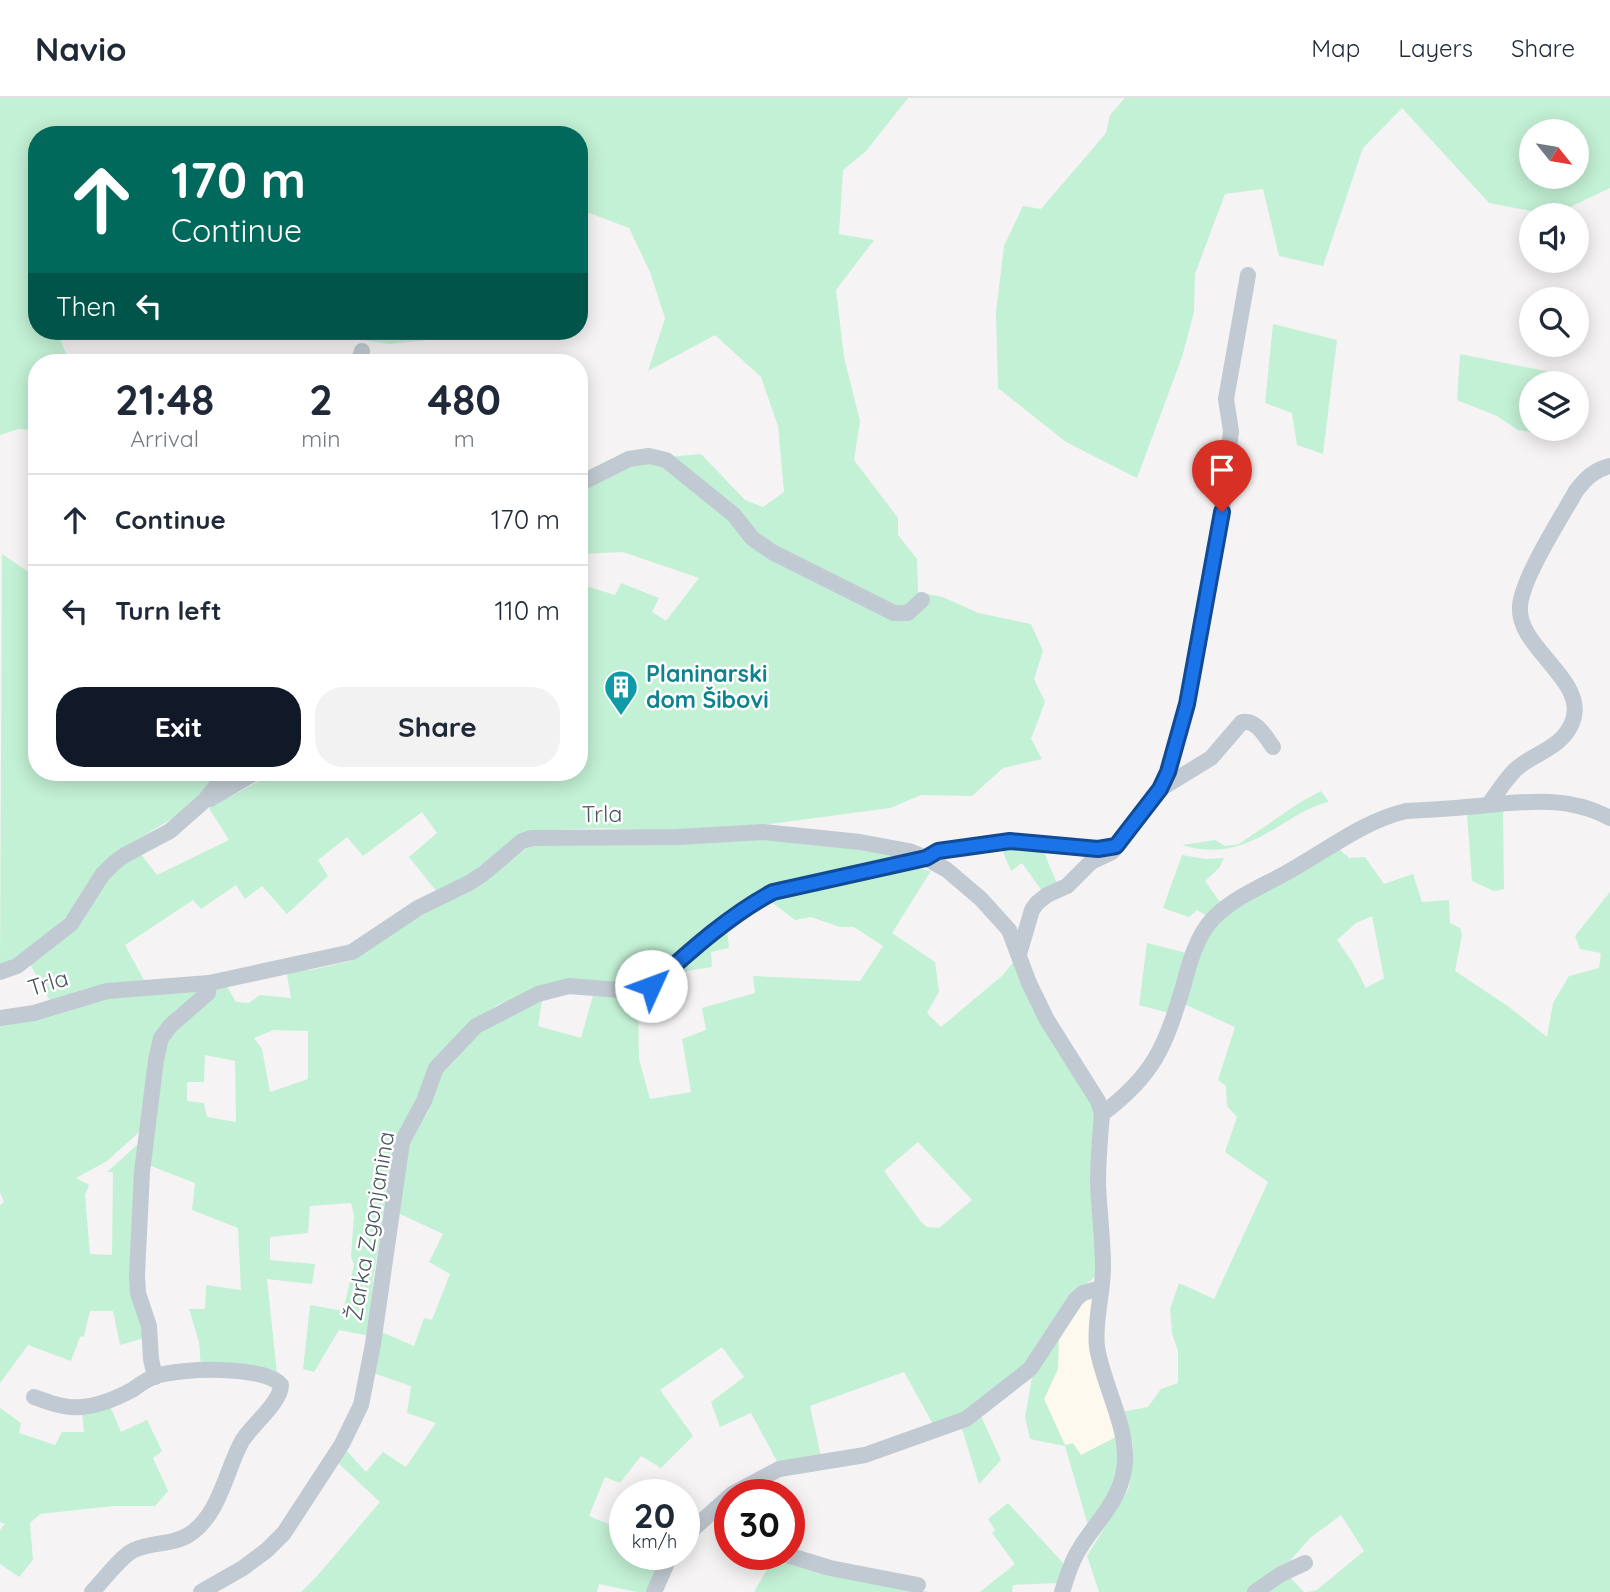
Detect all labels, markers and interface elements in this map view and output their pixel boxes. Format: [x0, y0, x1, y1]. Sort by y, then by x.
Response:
text: Navio [35, 28, 127, 69]
text: Map [1311, 33, 1360, 63]
text: Layers [1398, 33, 1473, 63]
text: Share [1511, 33, 1575, 63]
north arrow [1519, 119, 1589, 189]
map controls [1519, 119, 1589, 441]
text: 170 m [171, 149, 306, 210]
icon: ahead [56, 154, 147, 245]
button: sound [1519, 203, 1589, 273]
text: Continue [171, 210, 302, 250]
icon: left [130, 287, 168, 325]
button: search [1519, 287, 1589, 357]
text: Then [56, 290, 116, 323]
button: layers [1519, 371, 1589, 441]
text: 21:48 [115, 373, 214, 426]
text: 2 [309, 373, 333, 426]
text: 480 [427, 373, 501, 426]
text: Arrival [130, 424, 199, 453]
text: min [301, 424, 341, 453]
text: m [454, 424, 475, 453]
pin [1192, 440, 1252, 512]
icon: arrive [1203, 451, 1241, 489]
icon: ahead [56, 501, 94, 539]
text: Continue [115, 503, 226, 536]
text: 170 m [491, 503, 560, 536]
icon: left [56, 592, 94, 630]
text: Turn left [115, 594, 222, 627]
text: 110 m [494, 594, 560, 627]
place label: Planinarski dom Šibovi [646, 659, 769, 714]
building icon: Planinarski dom Šibovi [602, 668, 640, 717]
button: Exit [56, 687, 301, 767]
button: Share [315, 687, 560, 767]
street label: Trla [581, 799, 623, 828]
position arrow [614, 949, 688, 1023]
street label: Trla [24, 963, 72, 1002]
street label: Žarka Zgonjanina [339, 1129, 400, 1323]
speed limit sign: 30 [714, 1479, 805, 1570]
text: 20 [634, 1493, 675, 1537]
text: km/h [632, 1530, 677, 1553]

